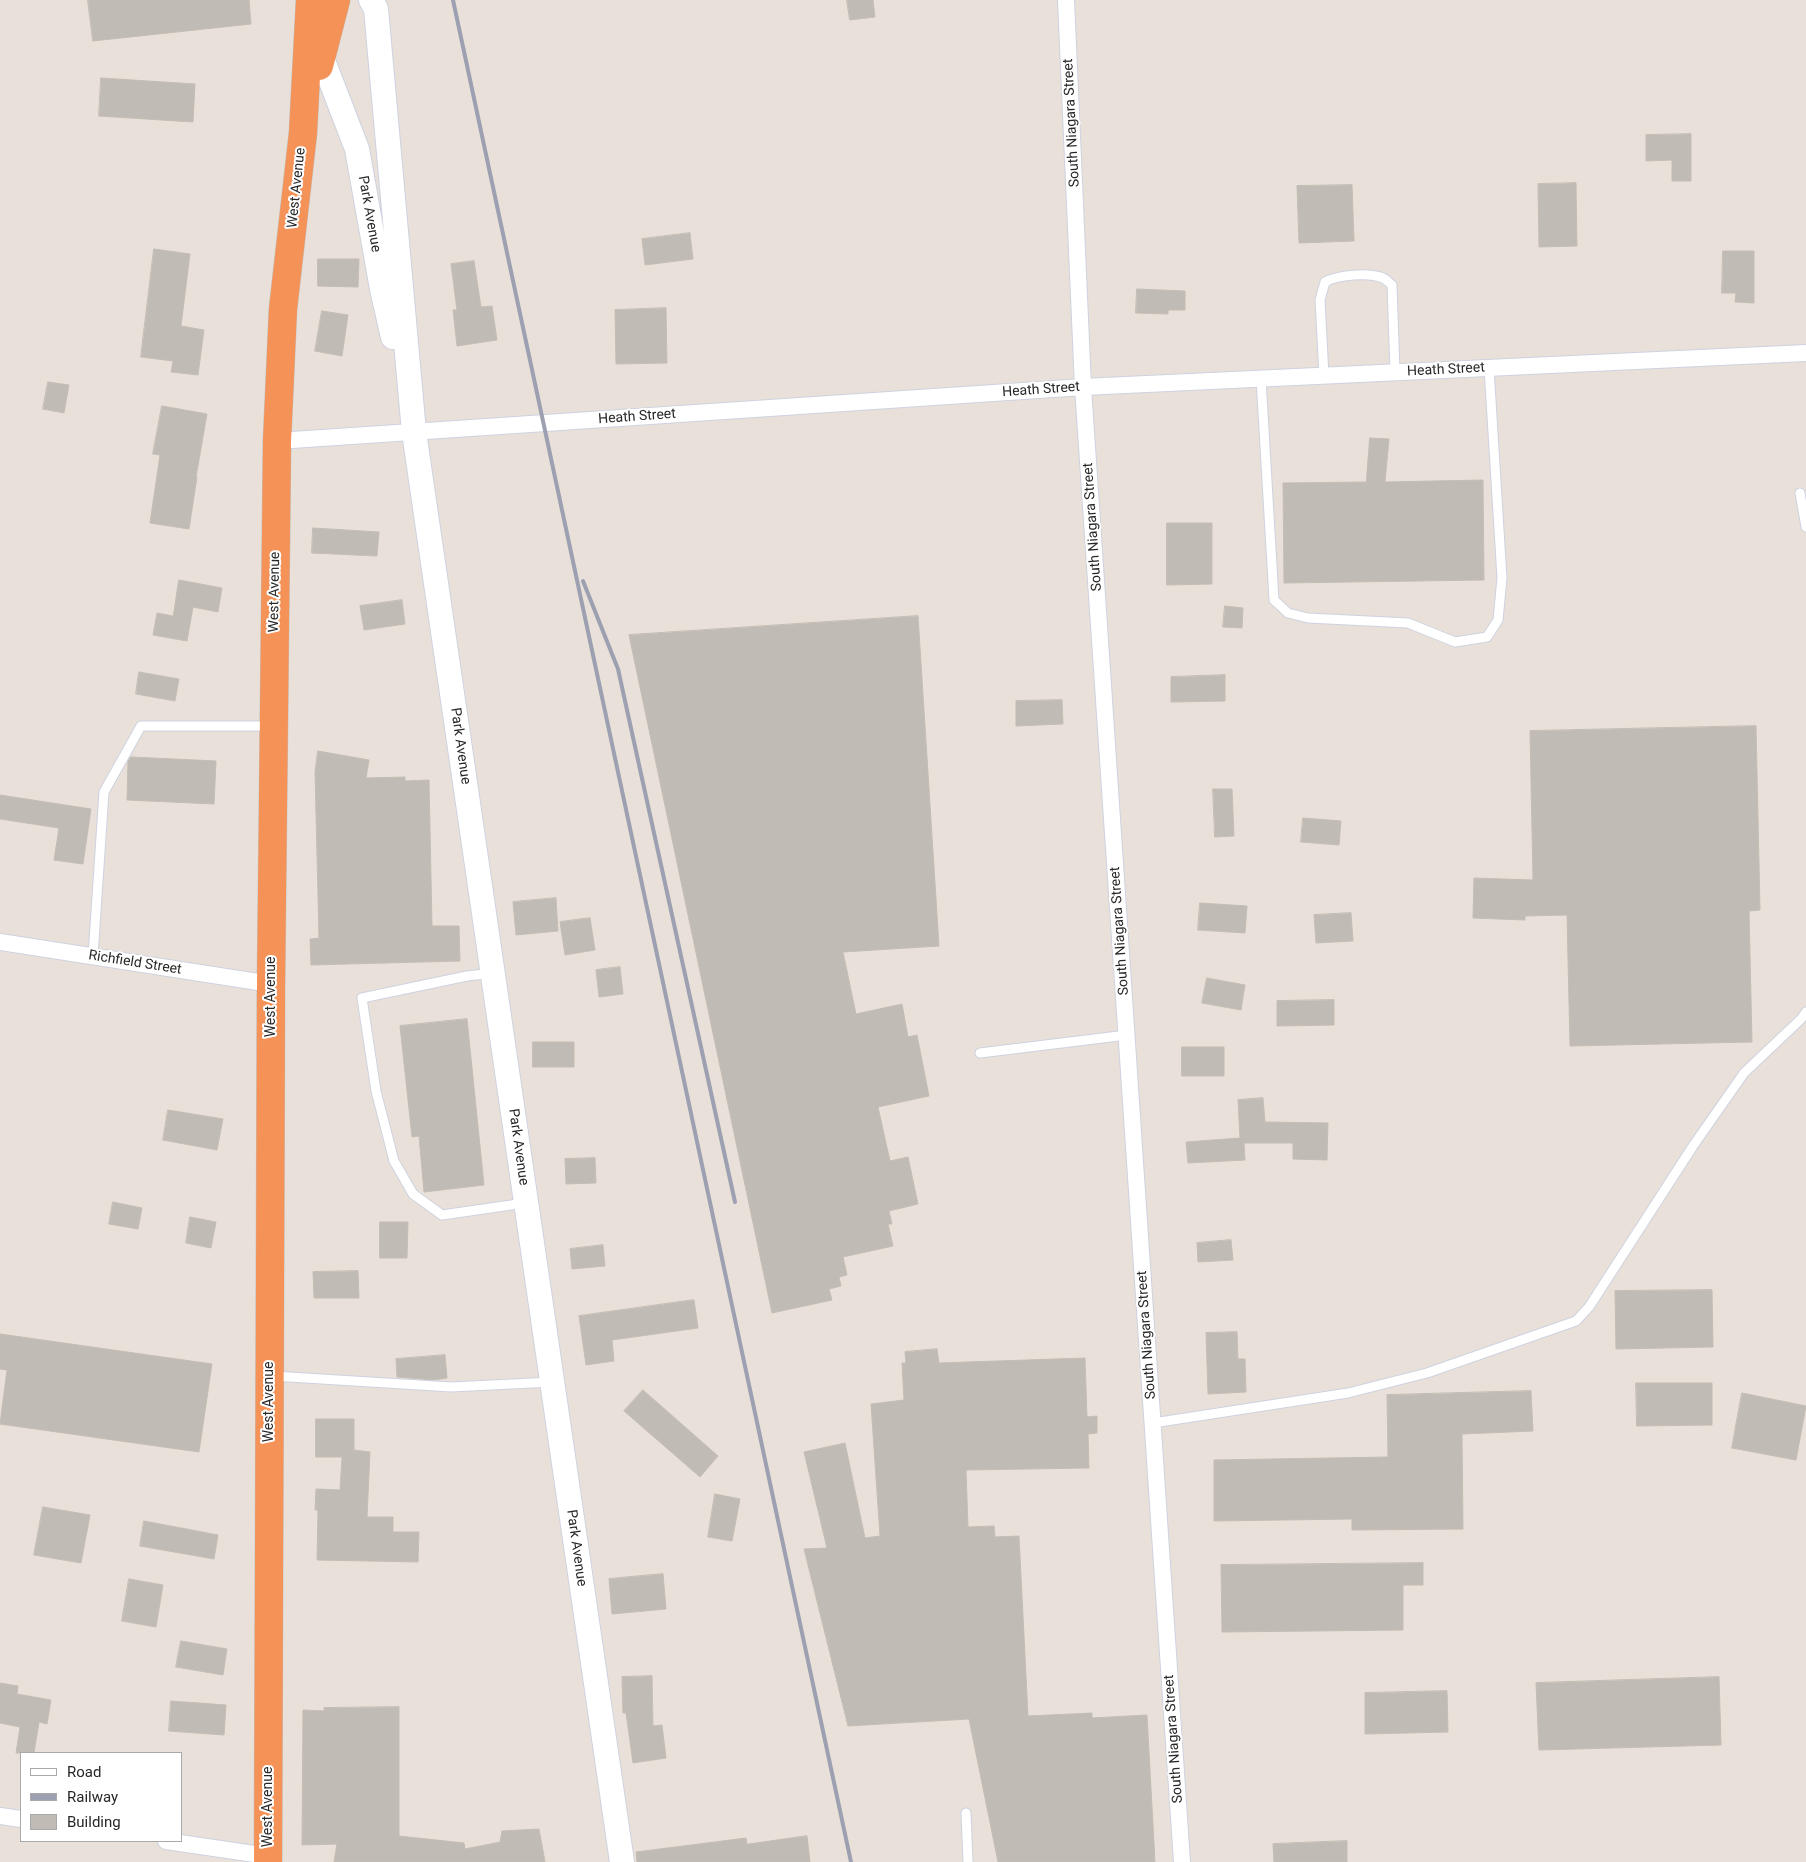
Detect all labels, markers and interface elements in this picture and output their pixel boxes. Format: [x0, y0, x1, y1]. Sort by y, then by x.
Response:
street label: South Niagara Street [1060, 58, 1084, 188]
street label: West Avenue [284, 147, 310, 229]
street label: Park Avenue [354, 174, 384, 254]
street label: Heath Street [1407, 360, 1485, 380]
street label: Heath Street [1002, 379, 1080, 401]
street label: Heath Street [598, 406, 676, 428]
street label: South Niagara Street [1080, 462, 1106, 592]
street label: West Avenue [266, 552, 284, 632]
street label: Park Avenue [446, 706, 474, 786]
street label: South Niagara Street [1107, 866, 1133, 996]
street label: Richfield Street [87, 947, 183, 979]
street label: West Avenue [263, 957, 279, 1037]
street label: Park Avenue [504, 1107, 532, 1187]
street label: South Niagara Street [1134, 1270, 1160, 1400]
street label: West Avenue [261, 1362, 277, 1442]
street label: Park Avenue [562, 1508, 590, 1588]
street label: South Niagara Street [1161, 1674, 1187, 1804]
legend [20, 1752, 182, 1842]
text: Road [67, 1763, 101, 1781]
street label: West Avenue [260, 1767, 276, 1847]
text: Railway [67, 1788, 118, 1806]
text: Building [67, 1813, 121, 1831]

